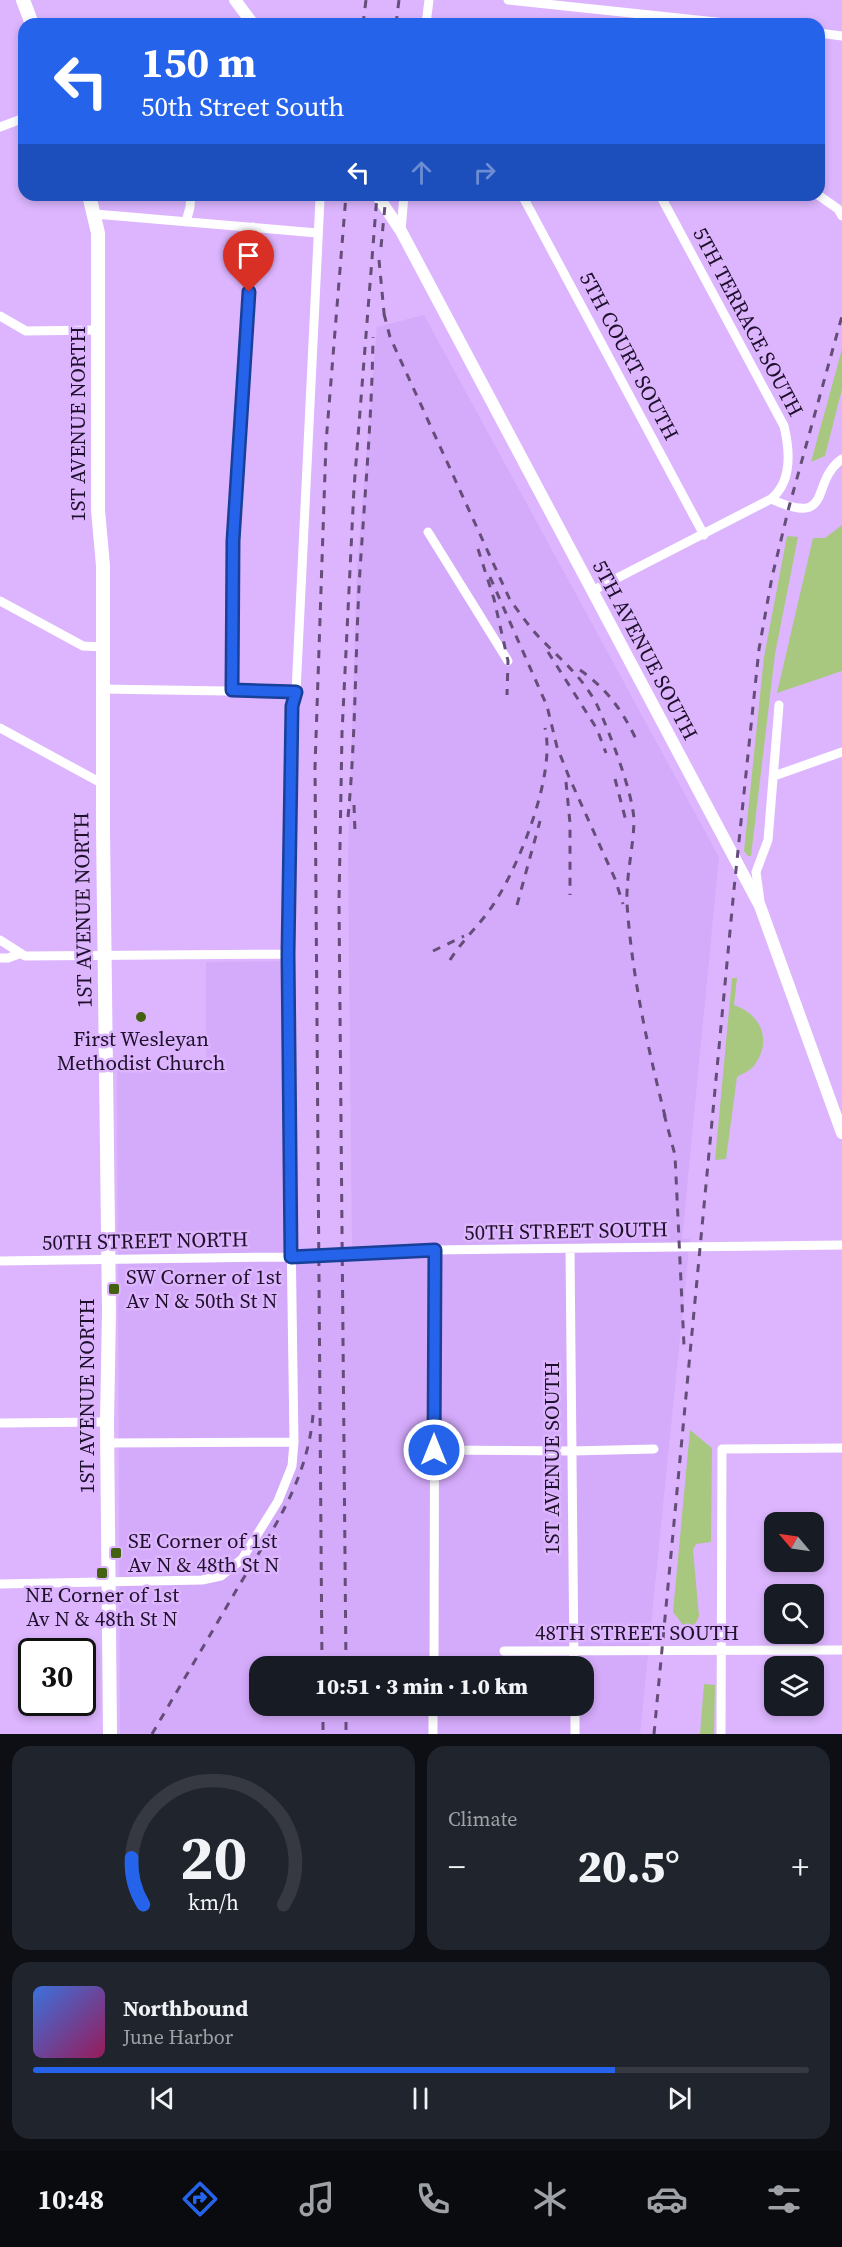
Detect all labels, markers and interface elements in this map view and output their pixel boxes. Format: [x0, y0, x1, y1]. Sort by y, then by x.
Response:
text: 150 m [141, 33, 256, 91]
icon: left [42, 42, 120, 120]
text: 50th Street South [141, 88, 345, 125]
icon: left [342, 156, 375, 189]
icon: ahead [405, 156, 438, 189]
icon: right [468, 156, 501, 189]
street label: 5TH TERRACE SOUTH [686, 222, 811, 422]
pin [223, 230, 274, 292]
icon: arrive [232, 239, 265, 272]
street label: 5TH COURT SOUTH [573, 266, 686, 445]
street label: 1ST AVENUE NORTH [63, 326, 92, 522]
street label: 5TH AVENUE SOUTH [586, 555, 705, 745]
street label: 1ST AVENUE NORTH [66, 812, 99, 1008]
marker: First Wesleyan Methodist Church [134, 1010, 148, 1024]
place label: First Wesleyan Methodist Church [57, 1024, 225, 1077]
street label: 50TH STREET SOUTH [464, 1214, 668, 1247]
street label: 50TH STREET NORTH [42, 1224, 248, 1257]
place label: SW Corner of 1st Av N & 50th St N [126, 1262, 282, 1315]
marker: SW Corner of 1st Av N & 50th St N [107, 1282, 121, 1296]
street label: 1ST AVENUE NORTH [72, 1298, 101, 1494]
street label: 1ST AVENUE SOUTH [537, 1361, 566, 1555]
position arrow [402, 1418, 466, 1482]
north arrow [764, 1512, 824, 1572]
map controls [764, 1512, 824, 1716]
place label: SE Corner of 1st Av N & 48th St N [128, 1526, 280, 1579]
marker: SE Corner of 1st Av N & 48th St N [109, 1546, 123, 1560]
marker: NE Corner of 1st Av N & 48th St N [95, 1566, 109, 1580]
place label: NE Corner of 1st Av N & 48th St N [25, 1580, 179, 1633]
button: search [764, 1584, 824, 1644]
street label: 48TH STREET SOUTH [535, 1618, 739, 1647]
speed limit sign: 30 [18, 1638, 96, 1716]
button: layers [764, 1656, 824, 1716]
text: 10:51 · 3 min · 1.0 km [315, 1671, 528, 1701]
text: Climate [448, 1805, 517, 1833]
text: 20 [180, 1814, 247, 1900]
text: 20.5° [577, 1835, 680, 1897]
text: − [448, 1844, 466, 1889]
text: + [792, 1844, 809, 1889]
text: km/h [188, 1888, 239, 1917]
text: Northbound [123, 1993, 248, 2023]
text: June Harbor [123, 2023, 233, 2051]
icon: previous [146, 2082, 179, 2115]
icon: pause [404, 2082, 437, 2115]
icon: next [663, 2082, 696, 2115]
icon: directions [179, 2178, 221, 2220]
icon: music [296, 2178, 338, 2220]
icon: phone [412, 2178, 454, 2220]
icon: climate [529, 2178, 571, 2220]
icon: car [646, 2178, 688, 2220]
icon: filters [763, 2178, 805, 2220]
text: 10:48 [37, 2181, 104, 2218]

